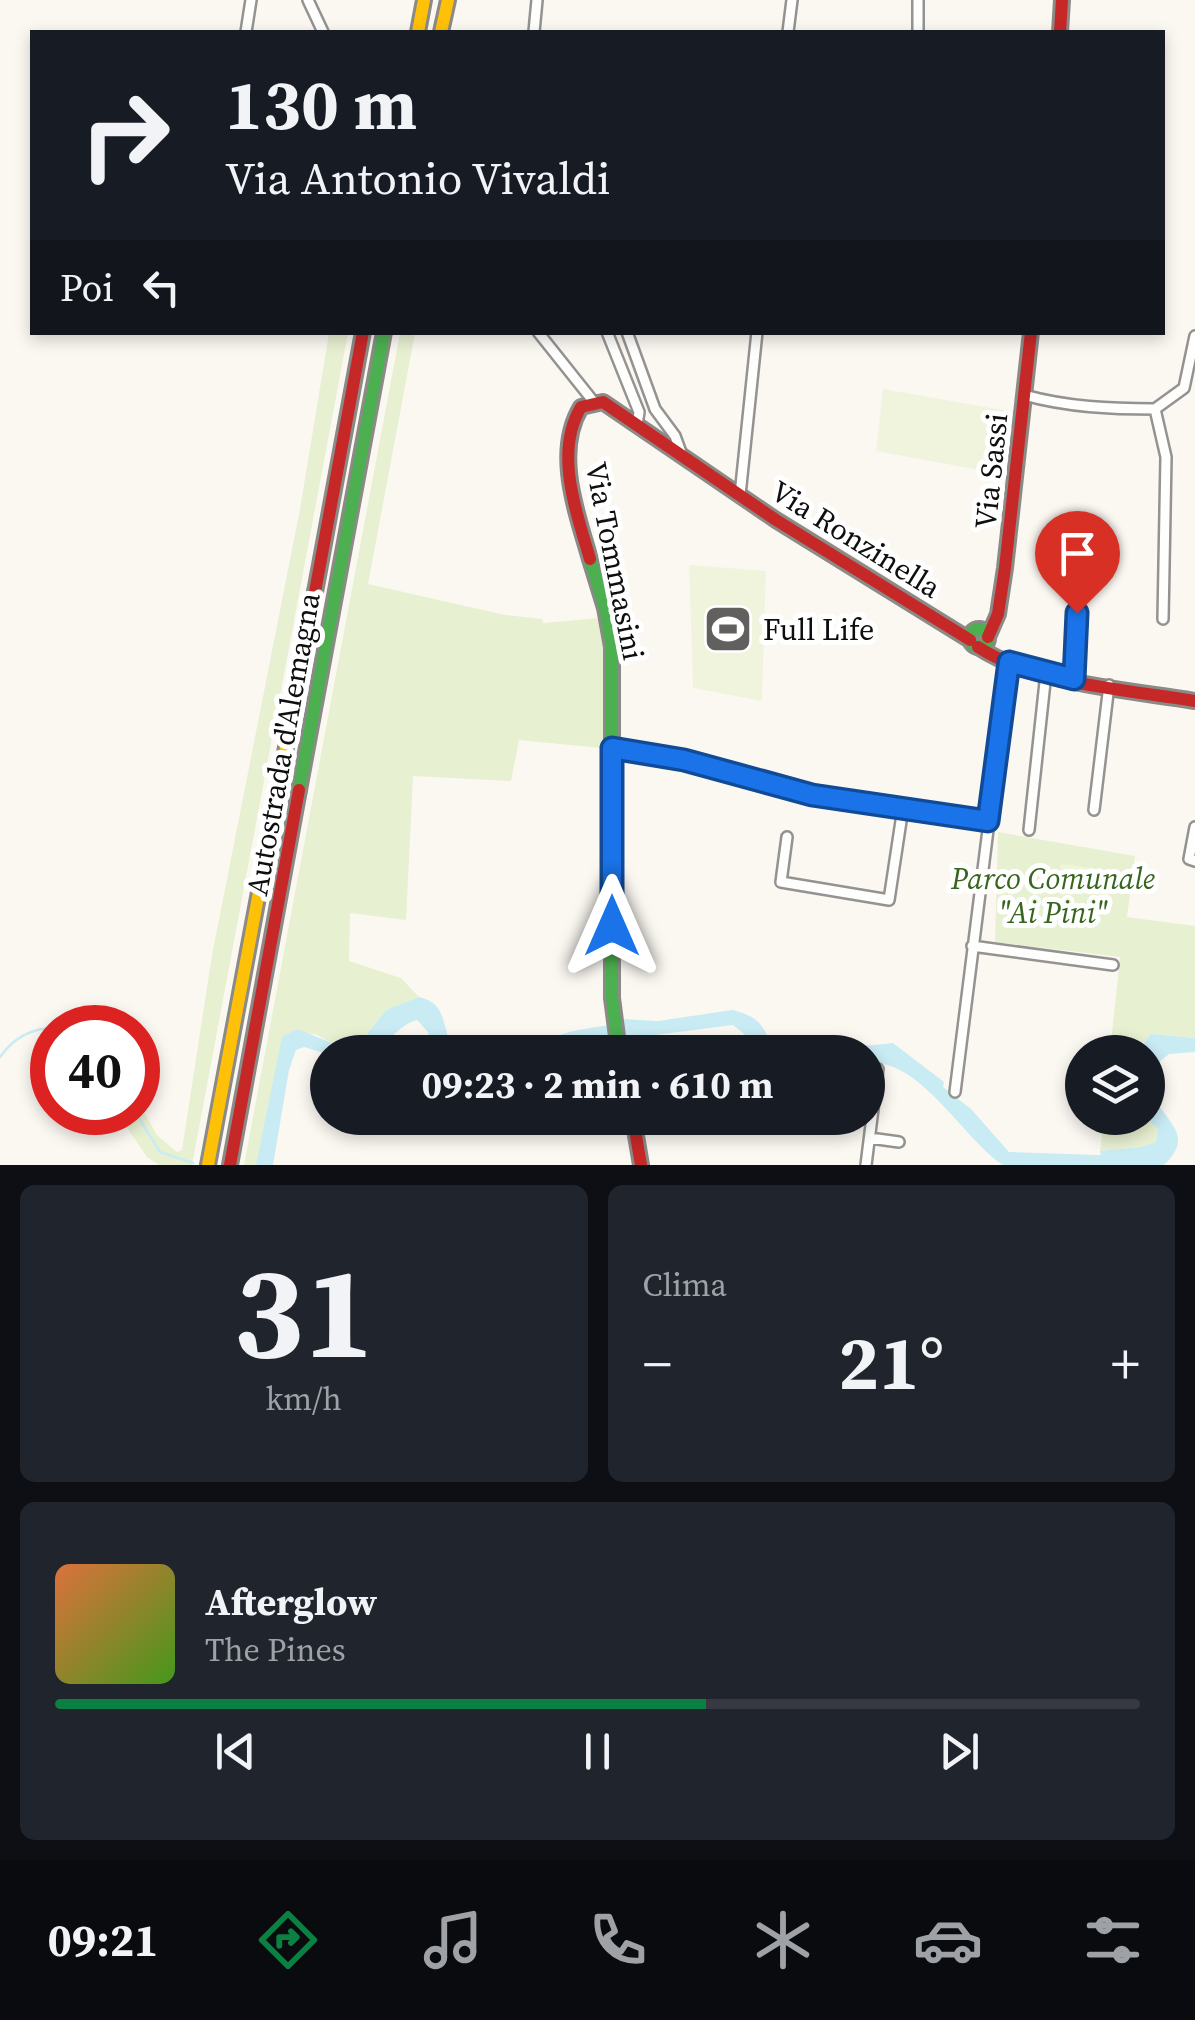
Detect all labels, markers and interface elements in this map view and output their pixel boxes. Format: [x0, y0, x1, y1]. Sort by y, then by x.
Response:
text: 130 m [225, 56, 417, 152]
icon: right [60, 70, 190, 200]
text: Via Antonio Vivaldi [225, 147, 611, 209]
icon: left [134, 260, 189, 315]
text: Poi [60, 262, 114, 314]
street label: Via Sassi [965, 411, 1017, 531]
street label: Via Tommasini [576, 459, 654, 664]
street label: Via Ronzinella [763, 470, 949, 608]
pin [1035, 511, 1120, 614]
icon: arrive [1050, 526, 1105, 581]
street label: Autostrada d'Alemagna [236, 589, 330, 899]
sports icon: Full Life [702, 603, 754, 655]
place label: Full Life [763, 609, 874, 650]
park label: Parco Comunale "Ai Pini" [950, 858, 1155, 933]
position arrow [560, 874, 664, 978]
speed limit sign: 40 [30, 1005, 160, 1135]
map controls [1065, 1035, 1165, 1135]
button: layers [1065, 1035, 1165, 1135]
text: 09:23 · 2 min · 610 m [421, 1059, 774, 1111]
text: 31 [233, 1222, 374, 1401]
text: Clima [643, 1263, 727, 1307]
text: 21° [838, 1311, 944, 1414]
text: − [643, 1326, 672, 1401]
text: + [1111, 1326, 1140, 1401]
text: km/h [266, 1377, 342, 1421]
text: Afterglow [205, 1576, 377, 1628]
text: The Pines [205, 1628, 346, 1672]
icon: previous [208, 1724, 263, 1779]
icon: pause [570, 1724, 625, 1779]
icon: next [932, 1724, 987, 1779]
icon: directions [253, 1905, 323, 1975]
icon: music [418, 1905, 488, 1975]
icon: phone [583, 1905, 653, 1975]
icon: climate [748, 1905, 818, 1975]
icon: car [913, 1905, 983, 1975]
icon: filters [1078, 1905, 1148, 1975]
text: 09:21 [47, 1909, 158, 1971]

